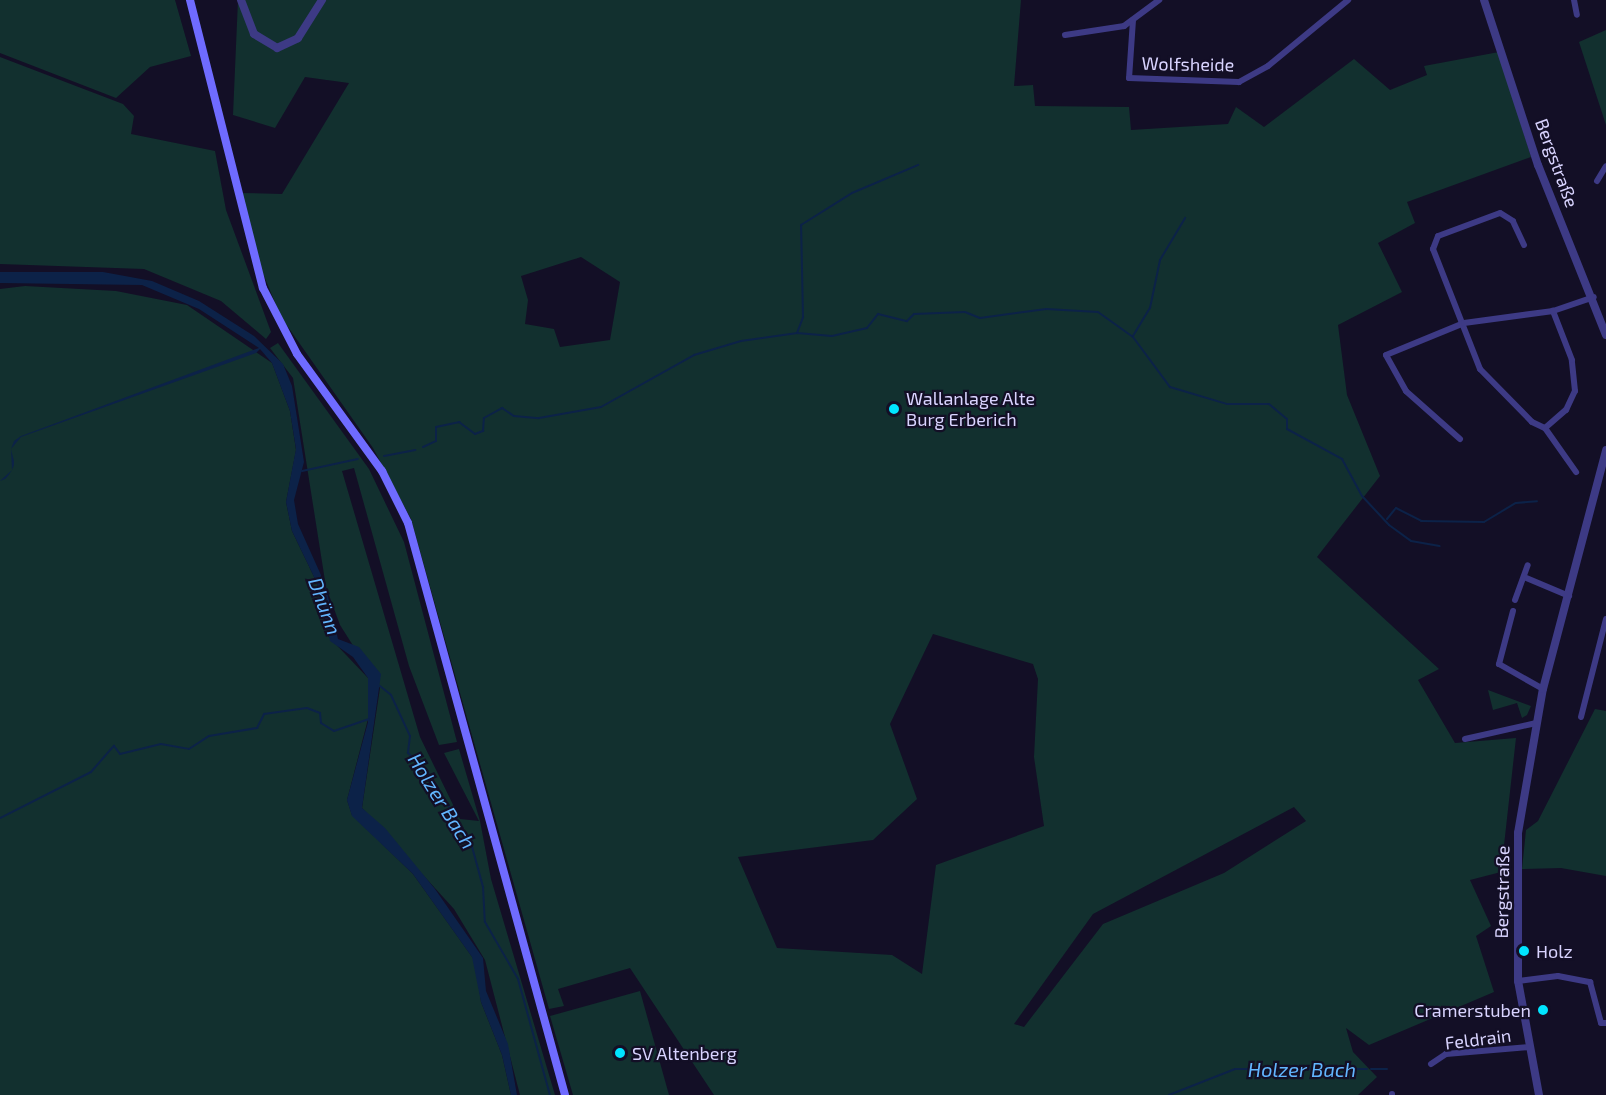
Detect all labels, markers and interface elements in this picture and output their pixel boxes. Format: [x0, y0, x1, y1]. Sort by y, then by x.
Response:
street label: Wolfsheide [1141, 52, 1235, 76]
street label: Bergstraße [1531, 116, 1583, 210]
place label: Wallanlage Alte Burg Erberich [906, 388, 1036, 430]
marker: Wallanlage Alte Burg Erberich [887, 402, 901, 416]
water label: Dhünn [304, 574, 346, 638]
water label: Holzer Bach [403, 749, 481, 853]
street label: Bergstraße [1490, 845, 1514, 939]
place label: Holz [1536, 940, 1573, 962]
marker: Holz [1517, 944, 1531, 958]
place label: Cramerstuben [1414, 999, 1531, 1021]
marker: Cramerstuben [1536, 1003, 1550, 1017]
street label: Feldrain [1444, 1024, 1512, 1054]
place label: SV Altenberg [632, 1042, 738, 1064]
marker: SV Altenberg [613, 1046, 627, 1060]
water label: Holzer Bach [1248, 1057, 1356, 1081]

